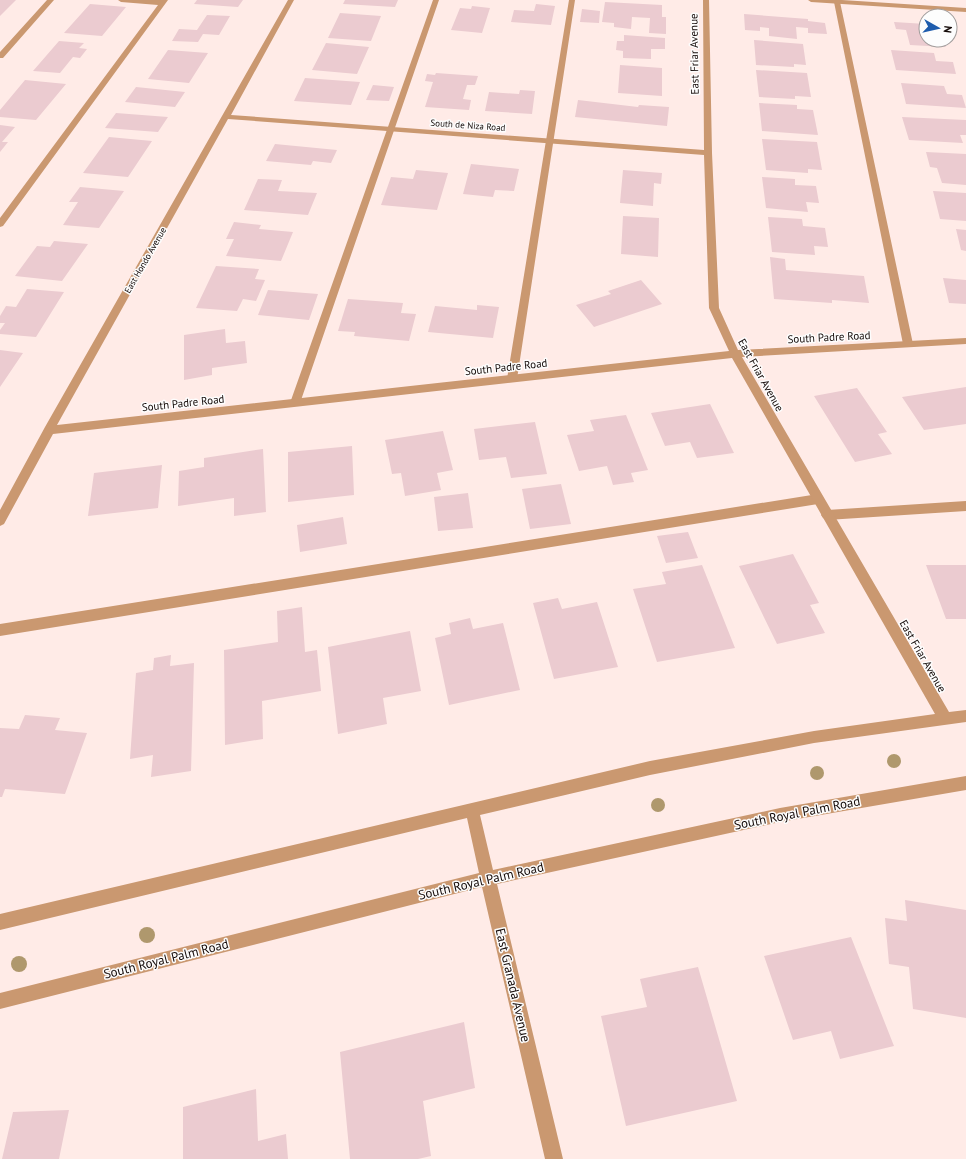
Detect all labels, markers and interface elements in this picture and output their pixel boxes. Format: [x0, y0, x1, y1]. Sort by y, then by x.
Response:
north arrow [918, 8, 958, 48]
street label: East Friar Avenue [686, 13, 702, 95]
text: N [940, 25, 955, 34]
street label: South de Niza Road [430, 117, 506, 133]
street label: East Hondo Avenue [122, 225, 169, 295]
street label: South Padre Road [787, 328, 871, 346]
street label: East Friar Avenue [735, 336, 787, 414]
street label: South Padre Road [464, 356, 548, 378]
street label: South Padre Road [141, 392, 225, 414]
street label: East Friar Avenue [897, 617, 950, 695]
street label: South Royal Palm Road [732, 792, 862, 834]
street label: South Royal Palm Road [417, 858, 545, 904]
street label: East Granada Avenue [492, 926, 534, 1044]
street label: South Royal Palm Road [102, 935, 230, 983]

